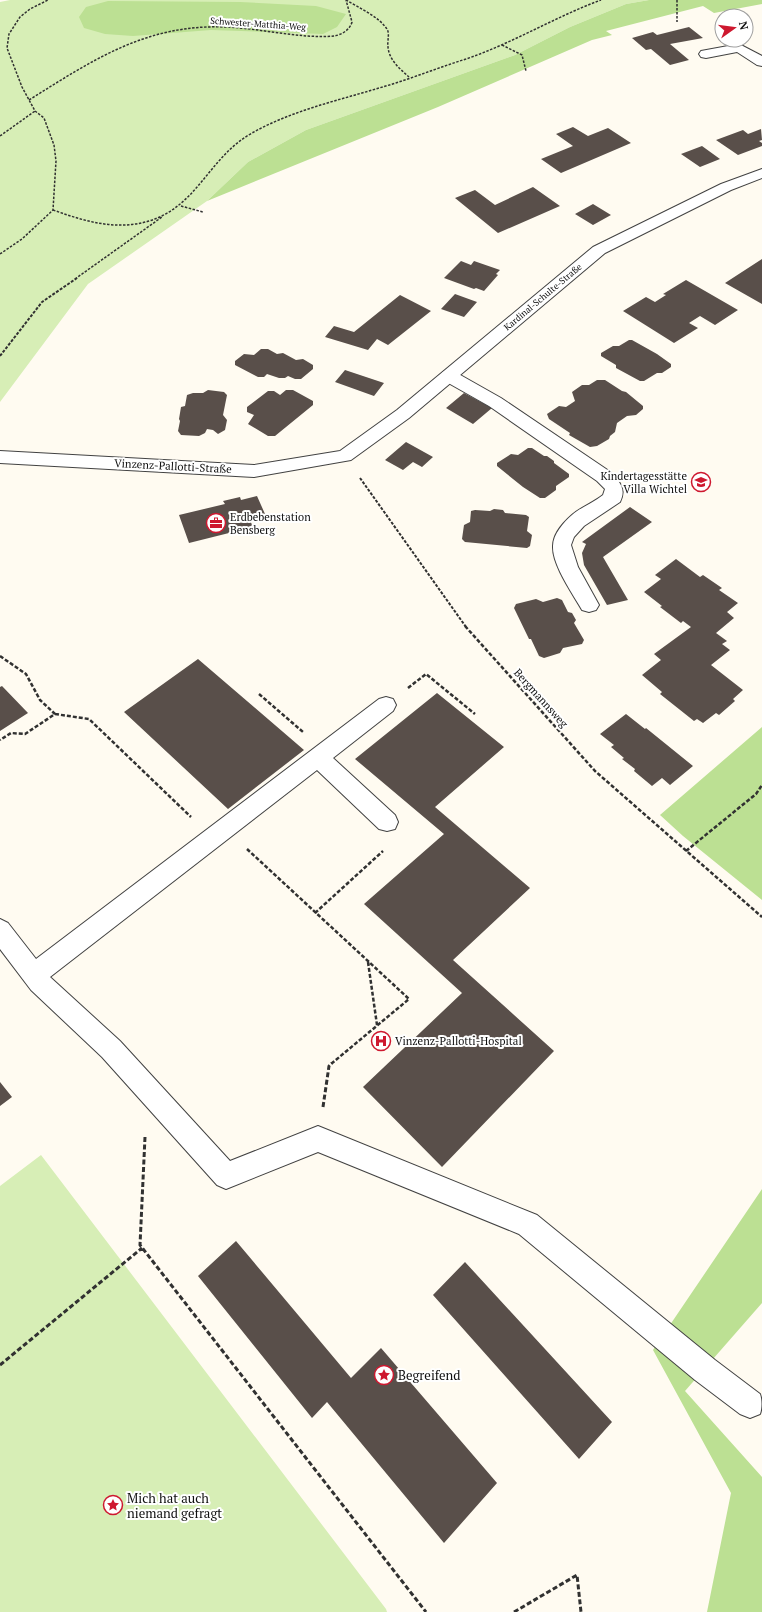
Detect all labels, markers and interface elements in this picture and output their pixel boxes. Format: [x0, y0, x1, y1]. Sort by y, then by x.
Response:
north arrow [714, 8, 754, 48]
street label: Schwester-Matthia-Weg [210, 15, 307, 33]
text: N [736, 20, 752, 32]
street label: Kardinal-Schulte-Straße [502, 261, 585, 333]
street label: Vinzenz-Pallotti-Straße [114, 456, 233, 476]
place label: Kindertagesstätte Villa Wichtel [600, 469, 687, 496]
school or university icon: Kindertagesstätte Villa Wichtel [690, 471, 712, 493]
place label: Erdbebenstation Bensberg [230, 510, 311, 537]
office icon: Erdbebenstation Bensberg [205, 512, 227, 534]
street label: Bergmannsweg [511, 666, 571, 730]
hospital icon: Vinzenz-Pallotti-Hospital [370, 1030, 392, 1052]
place label: Vinzenz-Pallotti-Hospital [395, 1034, 522, 1048]
place icon: Begreifend [373, 1364, 395, 1386]
place label: Begreifend [398, 1366, 461, 1384]
place label: Mich hat auch niemand gefragt [127, 1489, 222, 1522]
place icon: Mich hat auch niemand gefragt [102, 1494, 124, 1516]

